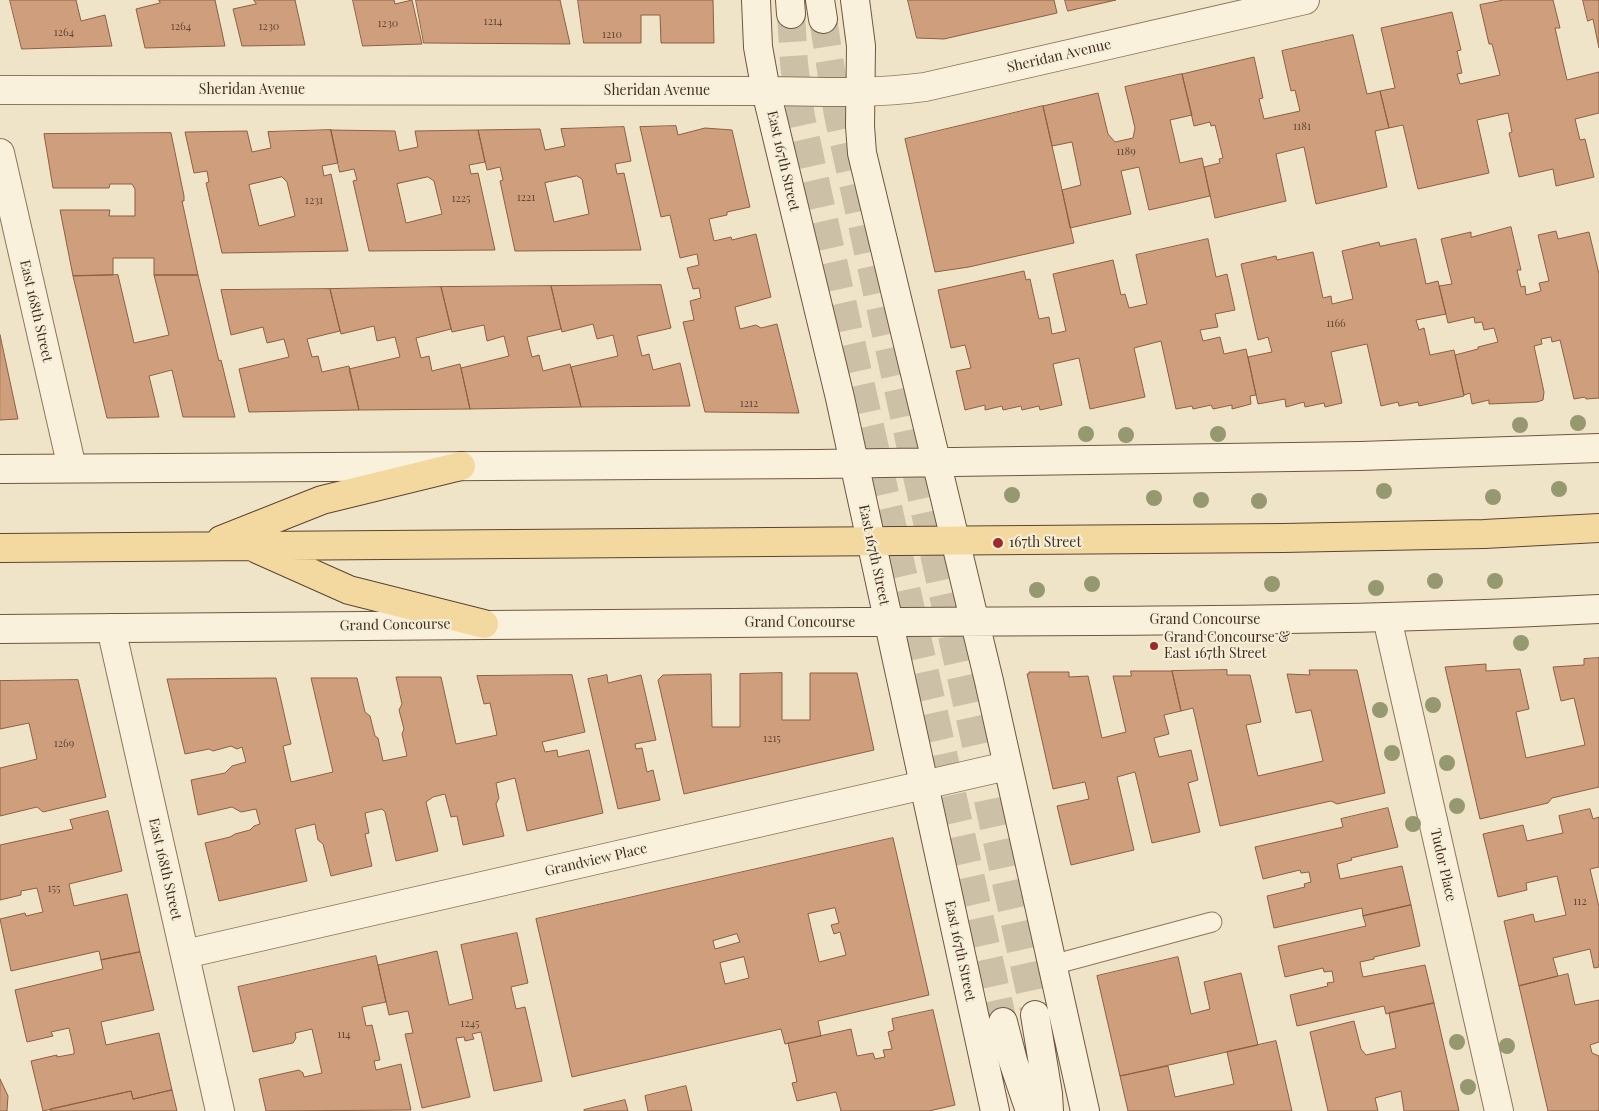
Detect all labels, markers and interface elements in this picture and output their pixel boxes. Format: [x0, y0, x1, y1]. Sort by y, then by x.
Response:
house number: 1214 [484, 15, 502, 29]
house number: 1230 [378, 17, 398, 31]
house number: 1264 [171, 20, 191, 34]
house number: 1230 [259, 20, 279, 34]
house number: 1264 [54, 26, 74, 40]
house number: 1210 [602, 28, 622, 42]
street label: Sheridan Avenue [1005, 36, 1113, 76]
street label: Sheridan Avenue [199, 82, 305, 98]
street label: Sheridan Avenue [604, 83, 710, 99]
street label: East 167th Street [763, 109, 803, 213]
house number: 1181 [1293, 120, 1311, 134]
house number: 1189 [1116, 145, 1136, 159]
house number: 1221 [517, 191, 535, 205]
house number: 1225 [451, 192, 471, 206]
house number: 1231 [305, 194, 323, 208]
street label: East 168th Street [16, 258, 56, 364]
house number: 1166 [1326, 317, 1346, 331]
house number: 1212 [740, 397, 758, 411]
street label: East 167th Street [855, 503, 893, 607]
place label: 167th Street [1009, 535, 1081, 551]
marker: 167th Street [991, 536, 1005, 550]
street label: Grand Concourse [1150, 612, 1260, 628]
street label: Grand Concourse [745, 615, 855, 631]
street label: Grand Concourse [339, 616, 451, 634]
place label: Grand Concourse & East 167th Street [1164, 630, 1290, 662]
marker: Grand Concourse & East 167th Street [1148, 640, 1160, 652]
house number: 1215 [763, 732, 781, 746]
house number: 1269 [54, 737, 74, 751]
street label: East 168th Street [145, 816, 185, 922]
street label: Tudor Place [1426, 827, 1460, 903]
street label: Grandview Place [543, 840, 649, 880]
house number: 155 [47, 882, 61, 896]
house number: 112 [1573, 895, 1587, 909]
street label: East 167th Street [941, 899, 979, 1003]
house number: 1245 [460, 1017, 480, 1031]
house number: 114 [337, 1028, 351, 1042]

